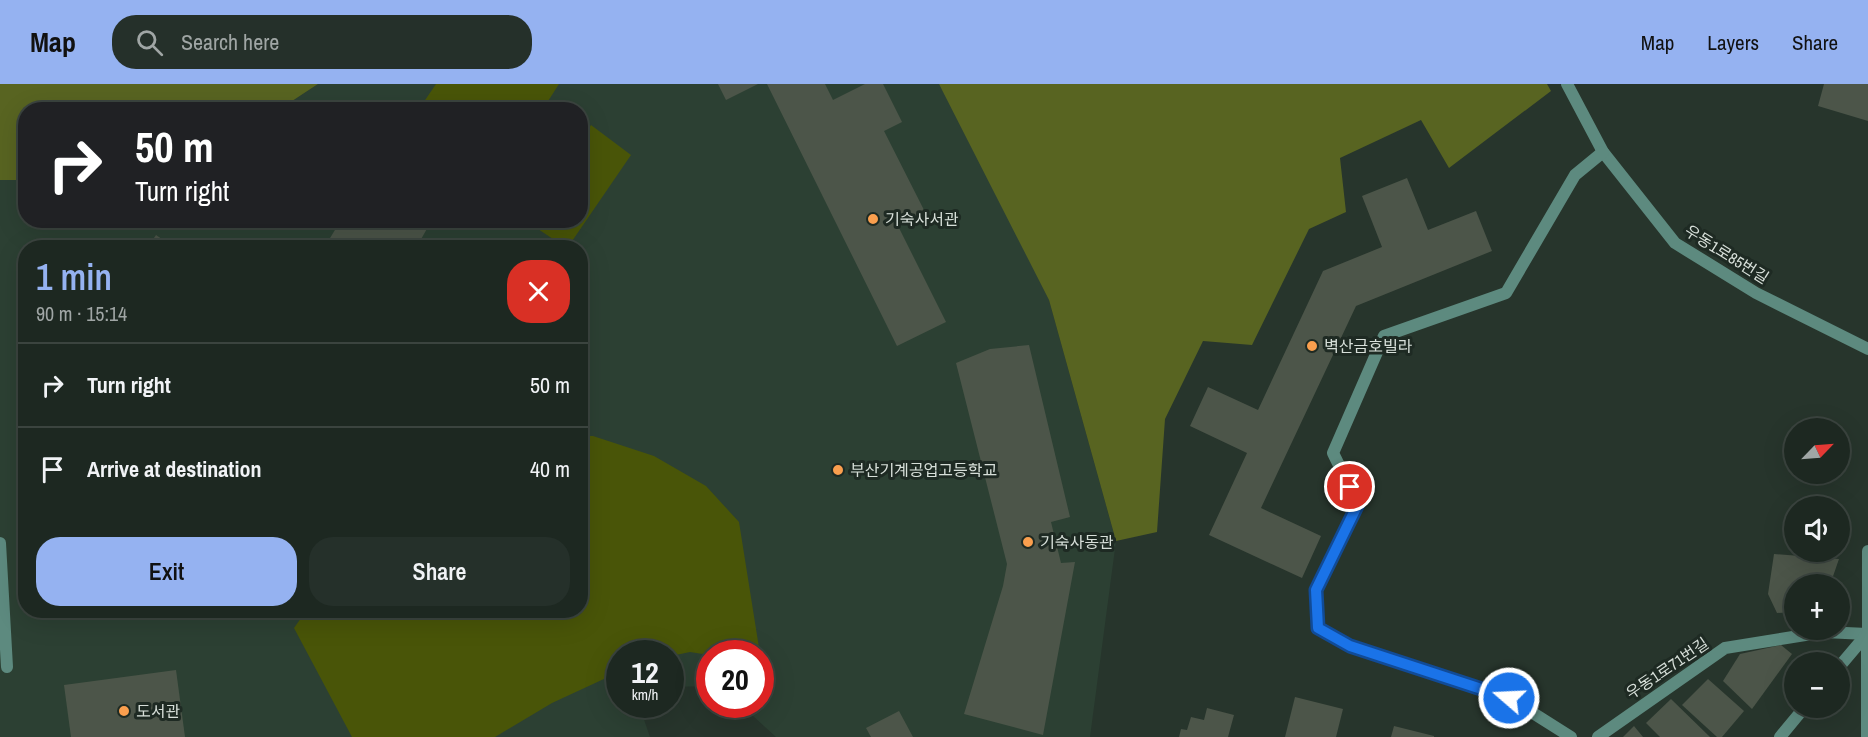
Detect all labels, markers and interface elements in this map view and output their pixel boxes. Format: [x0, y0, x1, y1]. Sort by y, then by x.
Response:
search box [112, 15, 532, 69]
text: Map [30, 23, 76, 61]
icon: search [133, 26, 166, 59]
text: Search here [181, 27, 279, 57]
text: Map [1641, 28, 1674, 57]
text: Layers [1707, 28, 1759, 57]
text: Share [1792, 28, 1838, 57]
text: 50 m [135, 119, 214, 175]
icon: right [36, 126, 114, 204]
text: Turn right [135, 173, 229, 209]
place label: 기숙사서관 [885, 208, 959, 230]
marker: 기숙사서관 [866, 212, 880, 226]
street label: 우동1로85번길 [1681, 219, 1773, 289]
text: 1 min [36, 253, 112, 301]
button: close [507, 260, 570, 323]
text: 90 m · 15:14 [36, 300, 127, 327]
place label: 벽산금호빌라 [1324, 335, 1413, 357]
marker: 벽산금호빌라 [1305, 339, 1319, 353]
icon: right [36, 369, 69, 402]
text: Turn right [87, 370, 171, 400]
text: 50 m [530, 370, 570, 400]
north arrow [1784, 418, 1850, 484]
map controls [1784, 418, 1850, 718]
icon: arrive [36, 453, 69, 486]
text: Arrive at destination [87, 454, 261, 484]
text: 40 m [530, 454, 570, 484]
place label: 부산기계공업고등학교 [850, 459, 997, 481]
pin [1324, 461, 1375, 512]
marker: 부산기계공업고등학교 [831, 463, 845, 477]
icon: arrive [1333, 470, 1366, 503]
button: sound [1784, 496, 1850, 562]
place label: 기숙사동관 [1040, 531, 1114, 553]
marker: 기숙사동관 [1021, 535, 1035, 549]
button: Exit [36, 537, 297, 606]
button: Share [309, 537, 570, 606]
button: + [1784, 574, 1850, 640]
street label: 우동1로71번길 [1621, 632, 1713, 704]
speed limit sign: 20 [696, 640, 774, 718]
text: 12 [631, 652, 659, 692]
button: − [1784, 652, 1850, 718]
position arrow [1477, 666, 1541, 730]
text: km/h [632, 684, 658, 705]
place label: 도서관 [136, 700, 180, 722]
marker: 도서관 [117, 704, 131, 718]

